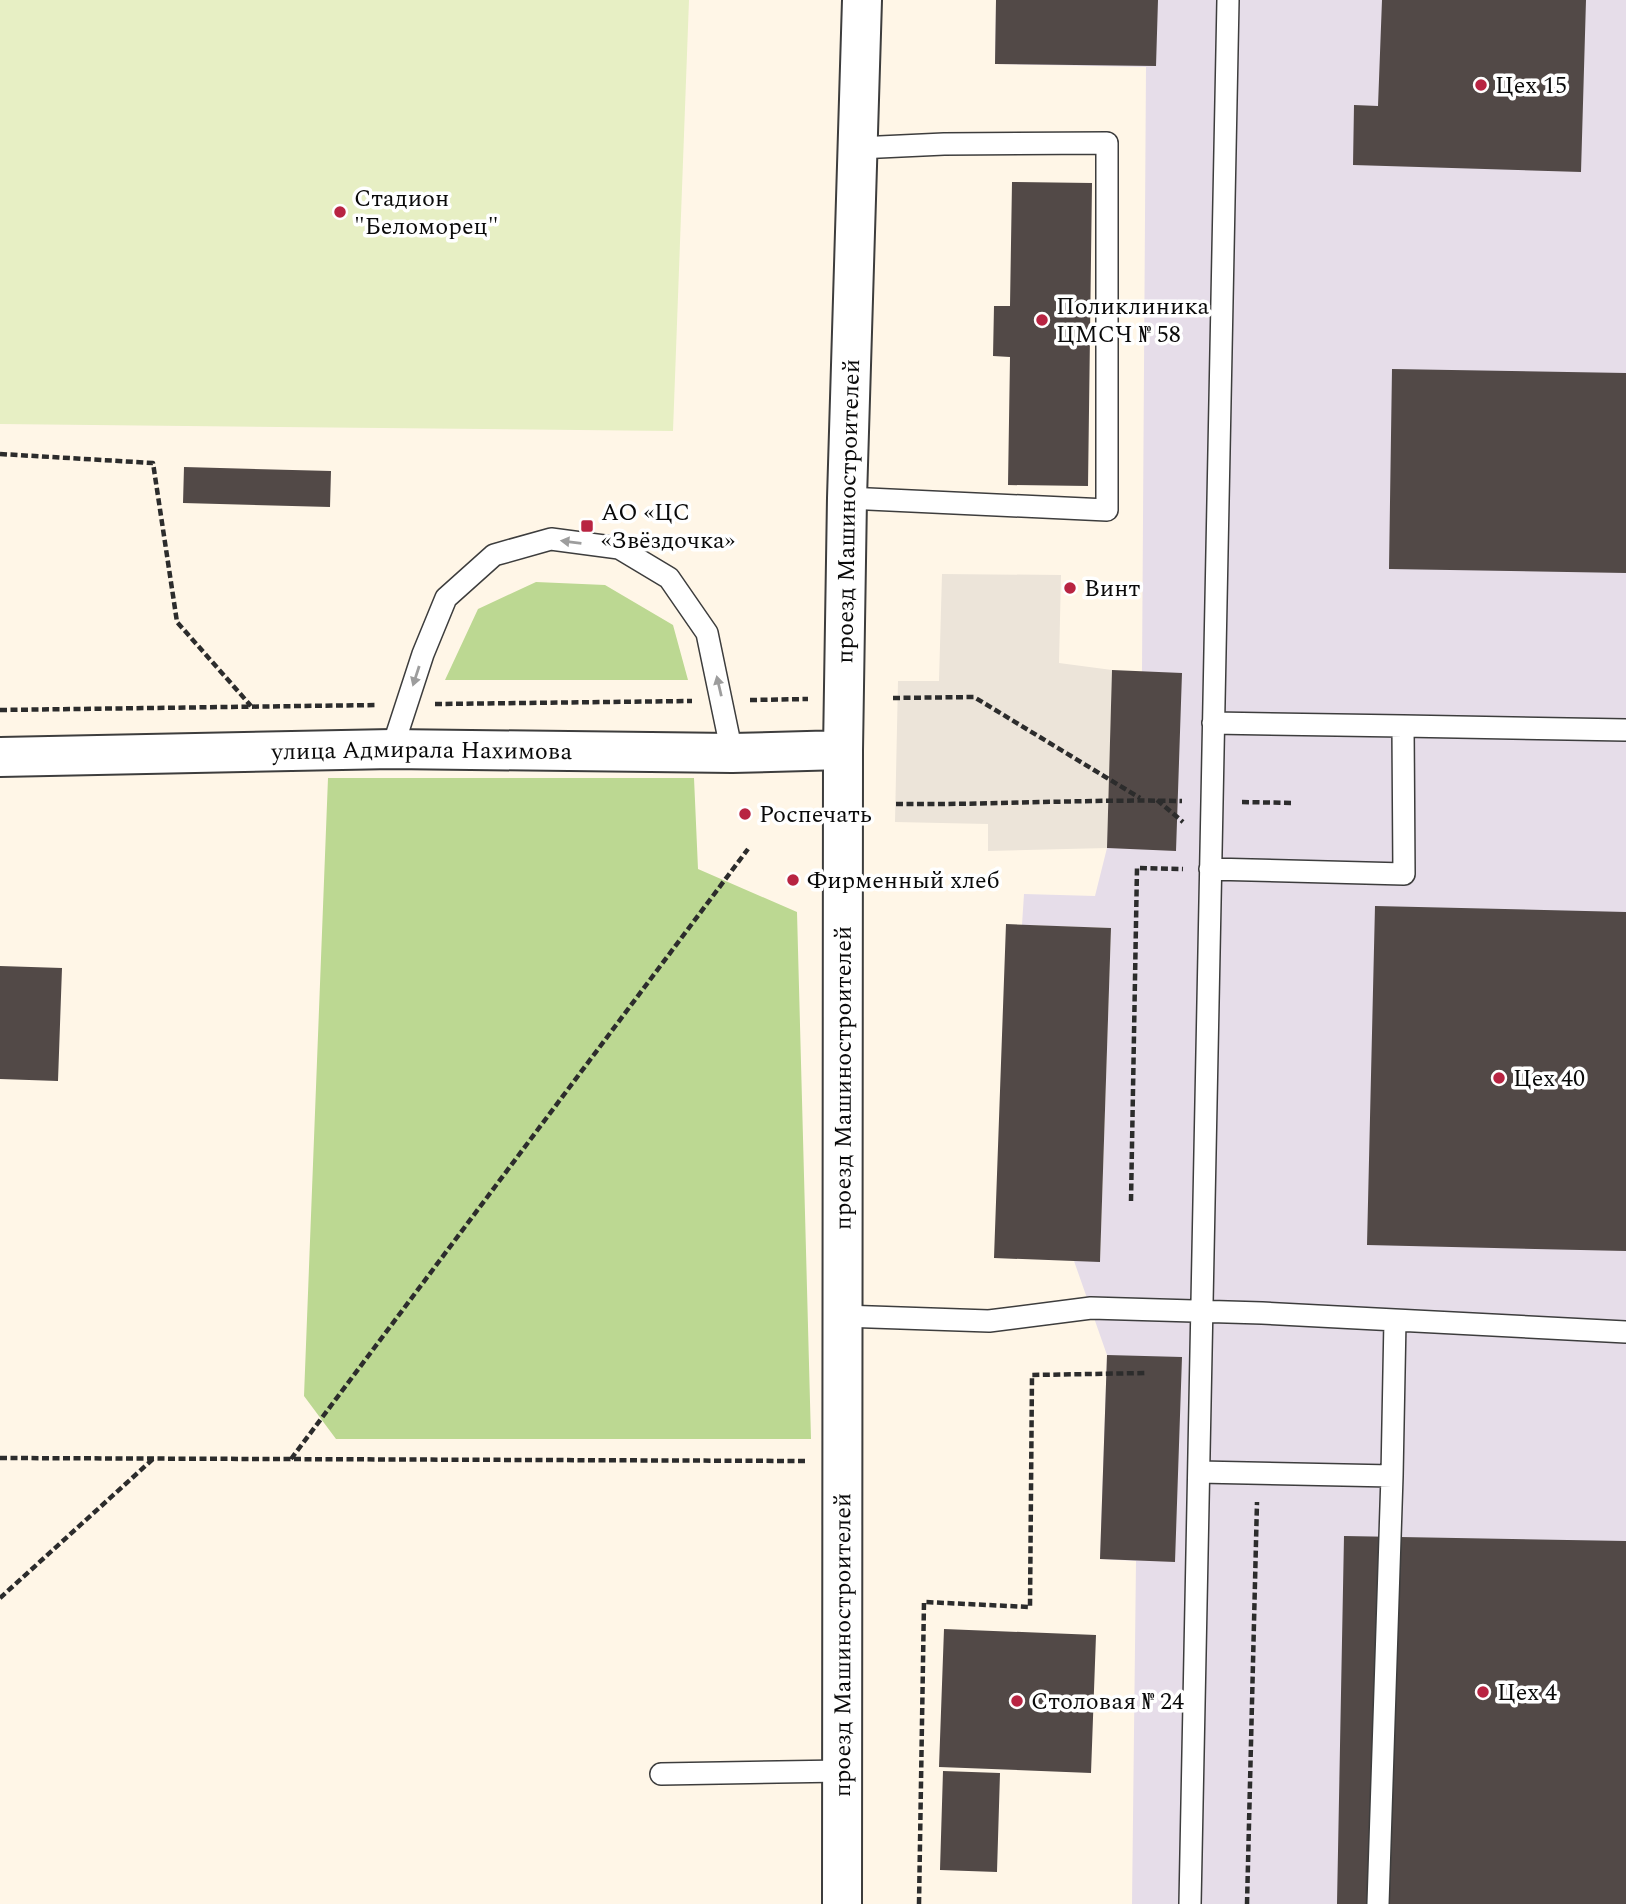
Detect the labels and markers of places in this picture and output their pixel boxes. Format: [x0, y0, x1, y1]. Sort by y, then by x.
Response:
place label: Цех 15 [1495, 68, 1567, 104]
marker: Цех 15 [1473, 77, 1489, 93]
place label: Стадион "Беломорец" [354, 181, 498, 245]
marker: Стадион "Беломорец" [332, 204, 348, 220]
place label: Поликлиника ЦМСЧ № 58 [1056, 289, 1209, 353]
marker: Поликлиника ЦМСЧ № 58 [1034, 312, 1050, 328]
place label: АО «ЦС «Звёздочка» [601, 495, 735, 559]
marker: АО «ЦС «Звёздочка» [579, 518, 595, 534]
place label: Винт [1084, 571, 1140, 607]
marker: Винт [1062, 580, 1078, 596]
place label: Роспечать [759, 797, 872, 833]
marker: Роспечать [737, 806, 753, 822]
place label: Фирменный хлеб [807, 863, 1000, 899]
marker: Фирменный хлеб [785, 872, 801, 888]
place label: Цех 40 [1513, 1061, 1585, 1097]
marker: Цех 40 [1491, 1070, 1507, 1086]
place label: Цех 4 [1497, 1675, 1557, 1711]
place label: Столовая № 24 [1031, 1684, 1184, 1720]
marker: Цех 4 [1475, 1684, 1491, 1700]
marker: Столовая № 24 [1009, 1693, 1025, 1709]

